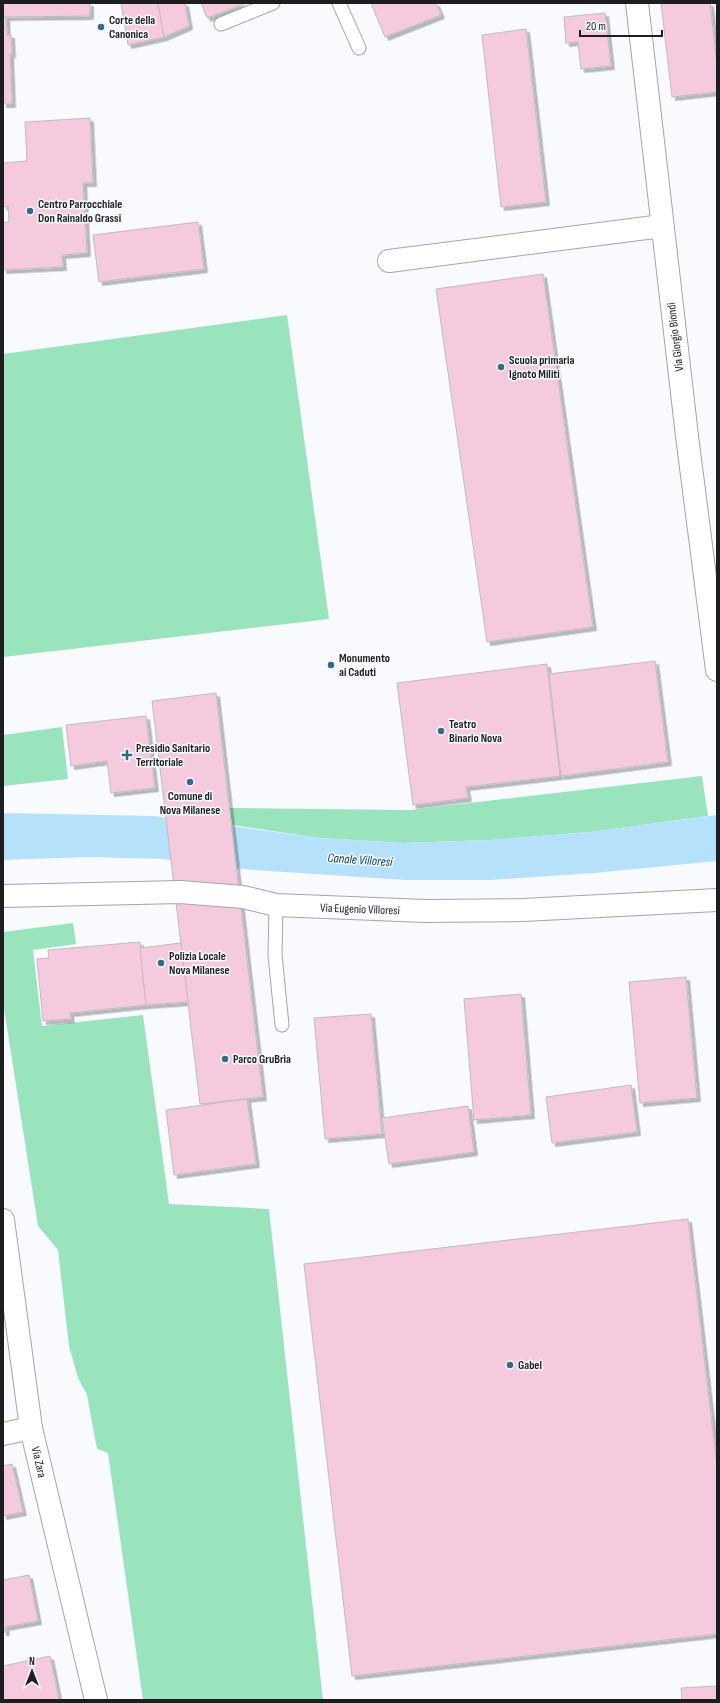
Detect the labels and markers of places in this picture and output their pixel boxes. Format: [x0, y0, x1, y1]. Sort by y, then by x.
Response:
place label: Corte della Canonica [109, 13, 155, 42]
marker: Corte della Canonica [96, 22, 106, 32]
place label: Centro Parrocchiale Don Rainaldo Grassi [38, 197, 122, 226]
marker: Centro Parrocchiale Don Rainaldo Grassi [25, 206, 35, 216]
place label: Scuola primaria Ignoto Militi [509, 353, 575, 382]
marker: Scuola primaria Ignoto Militi [496, 362, 506, 372]
place label: Monumento ai Caduti [339, 651, 390, 680]
marker: Monumento ai Caduti [326, 660, 336, 670]
place label: Teatro Binario Nova [449, 717, 502, 746]
marker: Teatro Binario Nova [436, 726, 446, 736]
place label: Presidio Sanitario Territoriale [136, 741, 210, 770]
marker: Presidio Sanitario Territoriale [121, 749, 133, 761]
marker: Comune di Nova Milanese [185, 777, 195, 787]
place label: Comune di Nova Milanese [160, 789, 220, 818]
place label: Polizia Locale Nova Milanese [169, 949, 230, 978]
marker: Polizia Locale Nova Milanese [156, 958, 166, 968]
place label: Parco GruBrìa [233, 1052, 291, 1067]
marker: Parco GruBrìa [220, 1054, 230, 1064]
place label: Gabel [518, 1358, 542, 1373]
marker: Gabel [505, 1360, 515, 1370]

